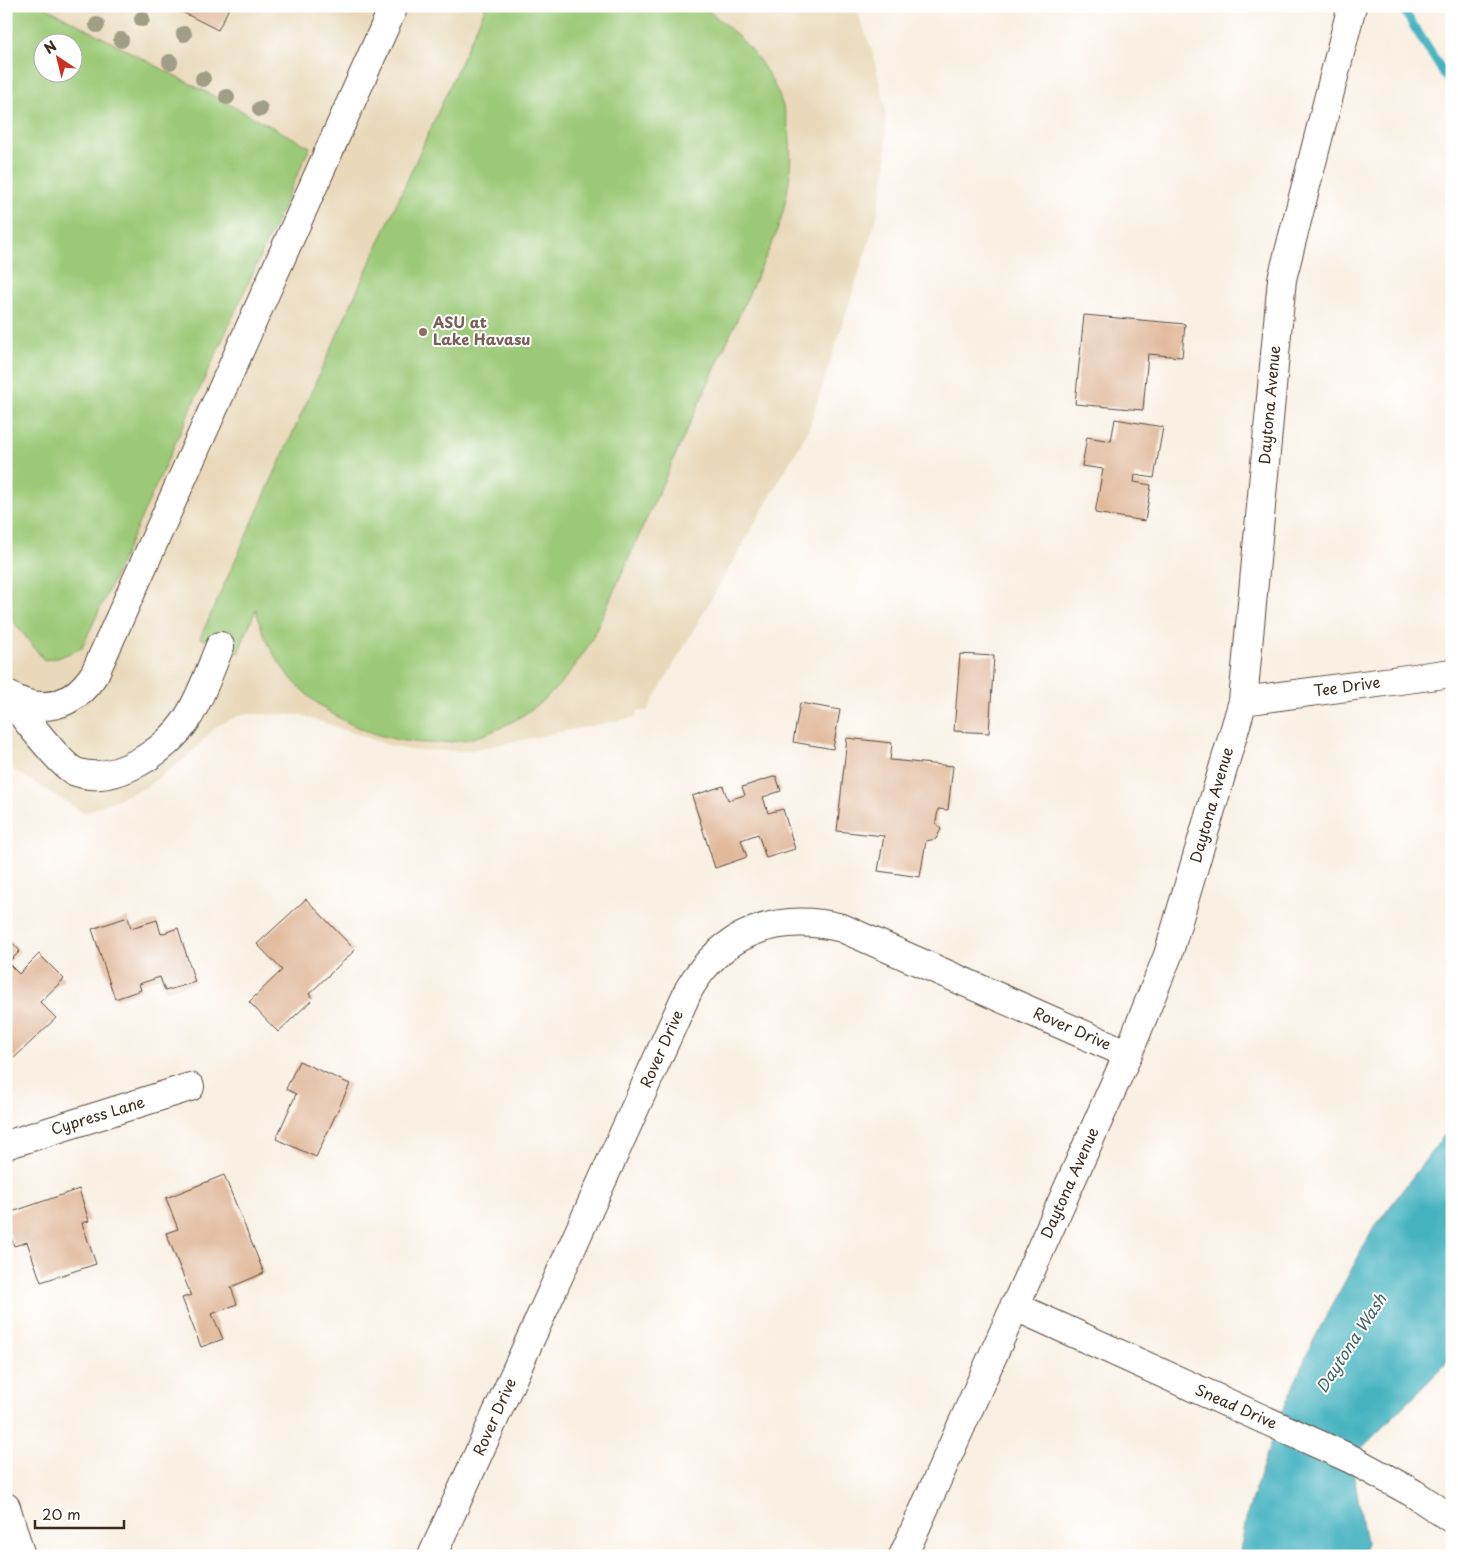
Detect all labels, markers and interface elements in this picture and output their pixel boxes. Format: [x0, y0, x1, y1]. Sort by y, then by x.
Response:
north arrow [32, 32, 82, 82]
text: N [40, 35, 61, 59]
place label: ASU at Lake Havasu [432, 310, 531, 350]
marker: ASU at Lake Havasu [417, 326, 429, 338]
street label: Daytona Avenue [1252, 344, 1285, 465]
street label: Tee Drive [1312, 669, 1382, 702]
street label: Daytona Avenue [1183, 744, 1238, 865]
street label: Rover Drive [1030, 1000, 1115, 1055]
street label: Rover Drive [633, 1006, 688, 1091]
street label: Cypress Lane [48, 1089, 147, 1140]
street label: Daytona Avenue [1034, 1123, 1103, 1242]
water label: Daytona Wash [1309, 1288, 1392, 1397]
street label: Rover Drive [466, 1374, 521, 1459]
street label: Snead Drive [1192, 1377, 1281, 1434]
scale bar [35, 1497, 124, 1529]
text: 20 m [42, 1502, 81, 1525]

